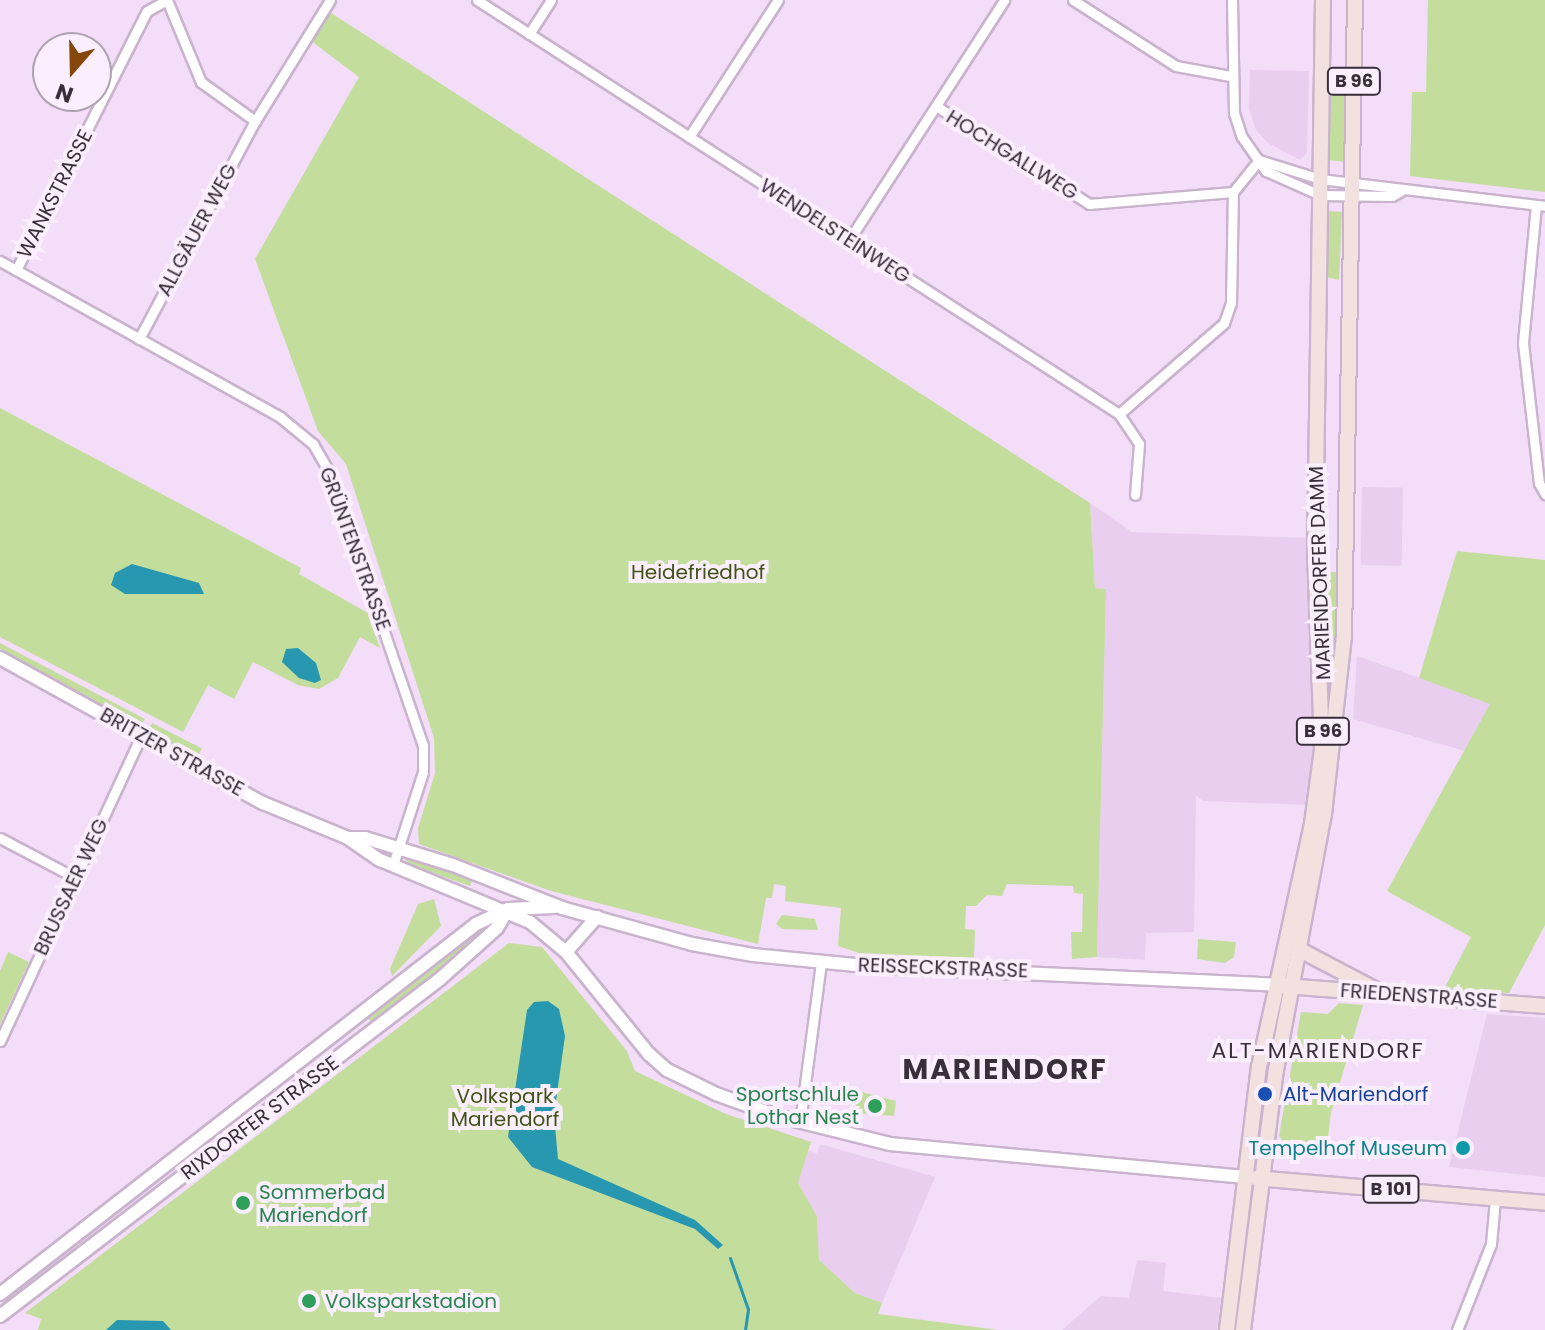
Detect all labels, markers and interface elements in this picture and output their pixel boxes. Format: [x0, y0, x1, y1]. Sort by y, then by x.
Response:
north arrow [32, 32, 112, 112]
road number: B 96 [1326, 67, 1382, 95]
text: N [51, 76, 77, 111]
street label: HOCHGALLWEG [942, 105, 1082, 205]
street label: WANKSTRASSE [12, 126, 98, 262]
street label: ALLGÄUER WEG [152, 160, 242, 300]
street label: WENDELSTEINWEG [755, 174, 915, 288]
street label: GRÜNTENSTRASSE [314, 464, 396, 634]
street label: MARIENDORFER DAMM [1304, 466, 1336, 680]
park label: Heidefriedhof [631, 560, 765, 584]
street label: BRITZER STRASSE [96, 703, 248, 801]
road number: B 96 [1295, 717, 1351, 745]
street label: BRUSSAER WEG [29, 815, 113, 959]
street label: REISSECKSTRASSE [857, 953, 1029, 983]
street label: FRIEDENSTRASSE [1339, 979, 1499, 1013]
district label: ALT-MARIENDORF [1212, 1038, 1424, 1064]
street label: RIXDORFER STRASSE [176, 1051, 344, 1185]
district label: MARIENDORF [903, 1053, 1107, 1087]
place label: Sportschlule Lothar Nest [736, 1082, 859, 1129]
place label: Alt-Mariendorf [1283, 1082, 1428, 1106]
marker: Alt-Mariendorf [1254, 1083, 1276, 1105]
park label: Volkspark Mariendorf [451, 1085, 559, 1132]
marker: Sportschlule Lothar Nest [866, 1097, 884, 1115]
place label: Tempelhof Museum [1249, 1136, 1447, 1160]
marker: Tempelhof Museum [1454, 1139, 1472, 1157]
road number: B 101 [1361, 1175, 1421, 1203]
place label: Sommerbad Mariendorf [259, 1180, 385, 1227]
marker: Sommerbad Mariendorf [234, 1194, 252, 1212]
place label: Volksparkstadion [325, 1289, 497, 1313]
marker: Volksparkstadion [300, 1292, 318, 1310]

